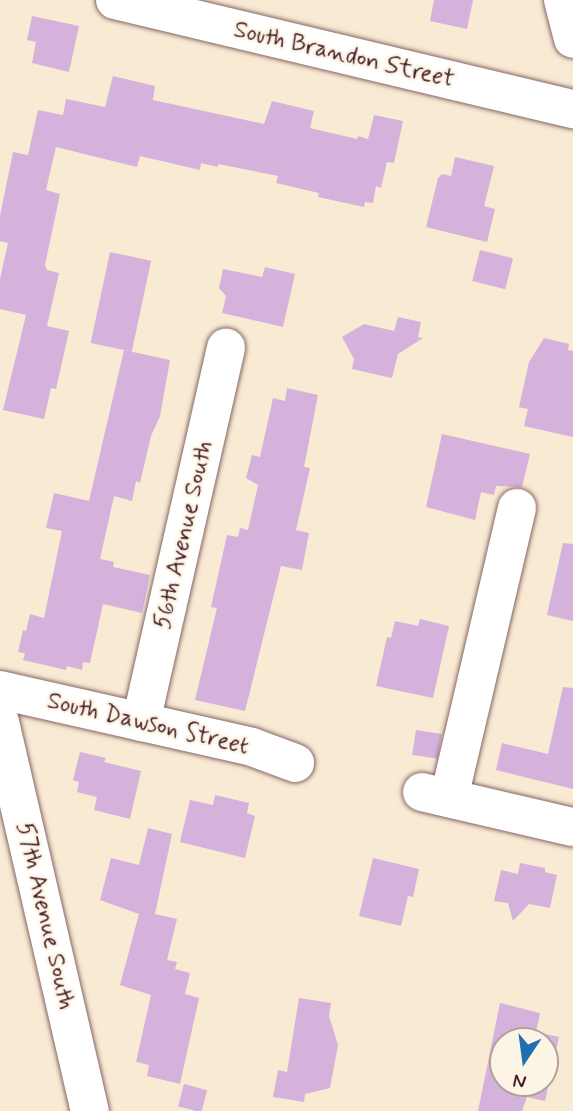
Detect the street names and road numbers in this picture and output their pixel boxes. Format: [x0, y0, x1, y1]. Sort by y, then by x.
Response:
street label: South Brandon Street [231, 16, 457, 94]
street label: 56th Avenue South [149, 440, 219, 630]
street label: South Dawson Street [43, 686, 253, 762]
street label: 57th Avenue South [10, 822, 80, 1010]

